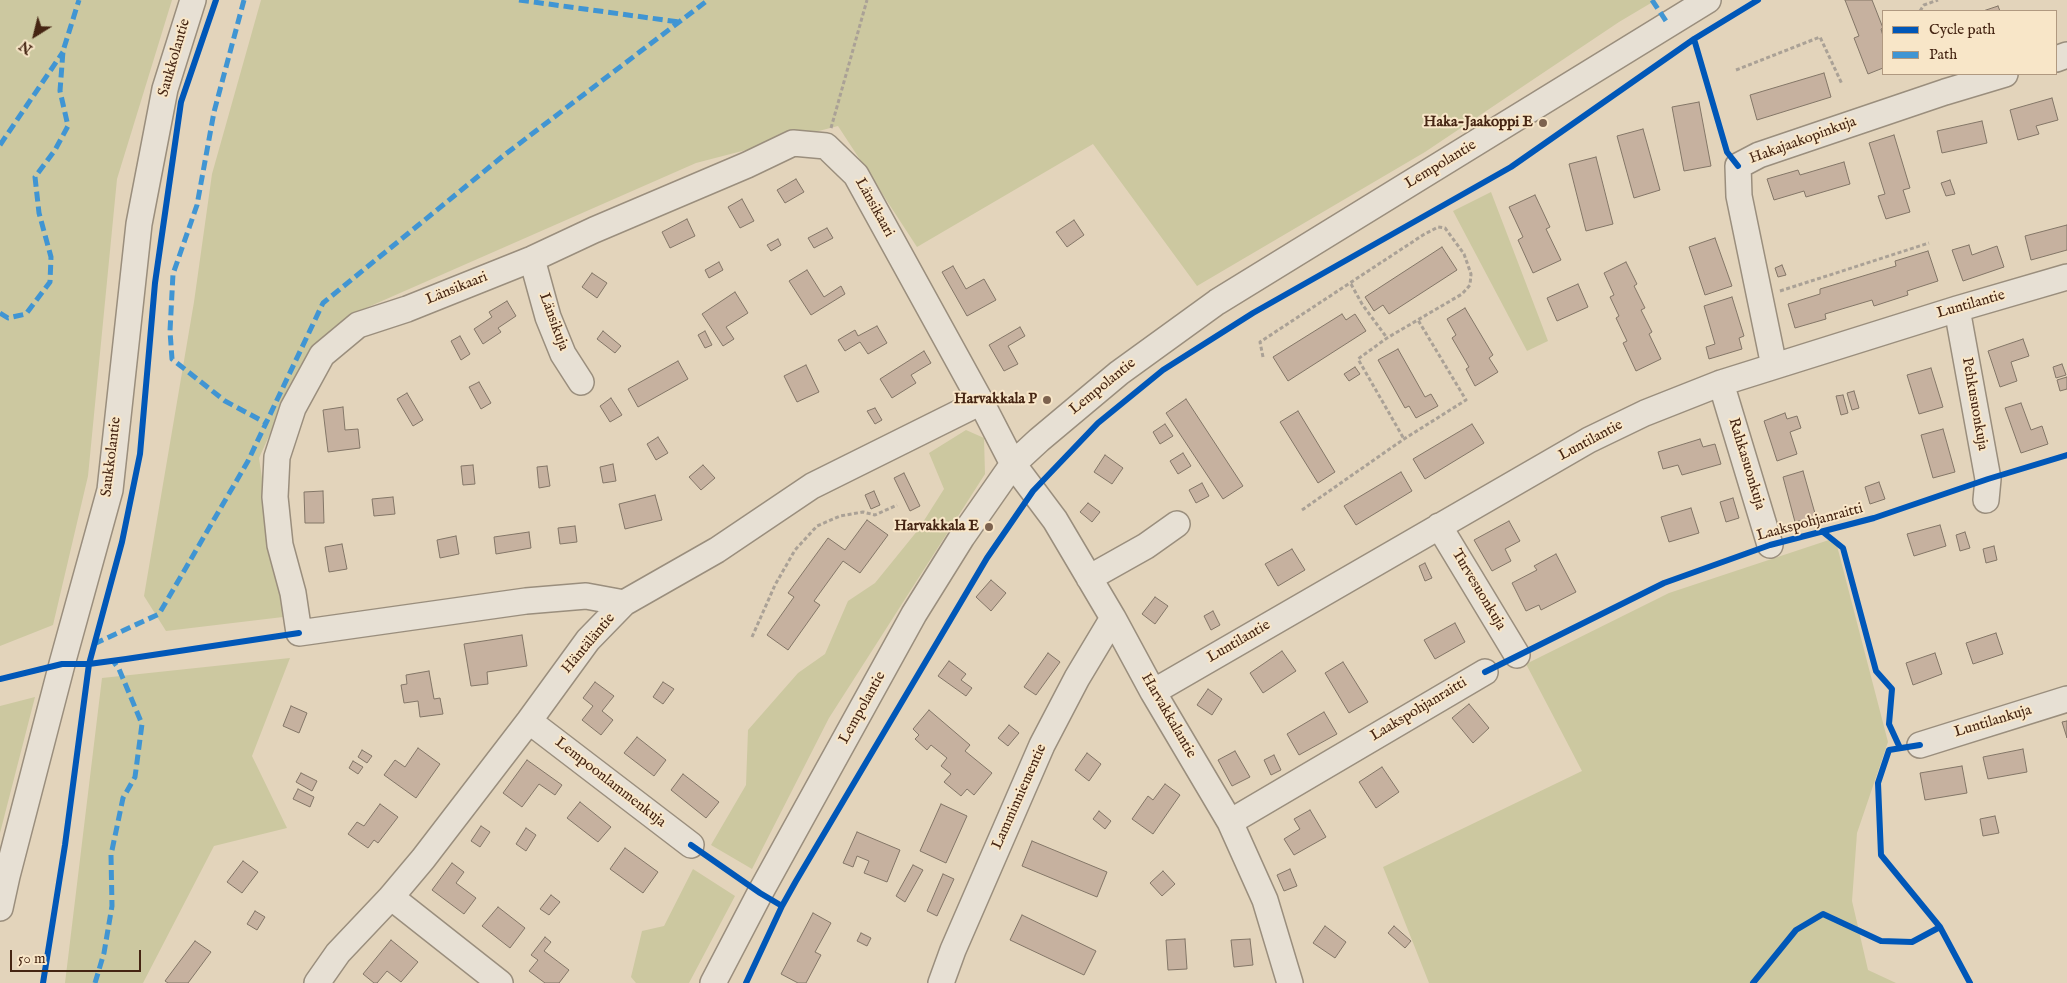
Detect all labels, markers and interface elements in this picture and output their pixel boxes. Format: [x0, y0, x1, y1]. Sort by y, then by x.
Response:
north arrow [10, 10, 60, 60]
legend [1882, 10, 2057, 75]
street label: Saukkolantie [155, 17, 195, 99]
text: Cycle path [1929, 20, 1995, 39]
text: N [16, 36, 36, 58]
text: Path [1929, 45, 1957, 64]
street label: Hakajaakopinkuja [1747, 113, 1859, 169]
place label: Haka-Jaakoppi E [1424, 114, 1533, 132]
marker: Haka-Jaakoppi E [1537, 117, 1549, 129]
street label: Lempolantie [1402, 137, 1480, 193]
street label: Länsikaari [850, 175, 898, 241]
street label: Länsikaari [424, 268, 490, 310]
street label: Luntilantie [1935, 287, 2007, 323]
street label: Länsikuja [534, 291, 572, 353]
street label: Lempolantie [1066, 355, 1140, 419]
street label: Pehkusuonkuja [1957, 356, 1991, 452]
place label: Harvakkala P [954, 391, 1037, 409]
marker: Harvakkala P [1041, 394, 1053, 406]
street label: Saukkolantie [98, 416, 126, 498]
street label: Rahkasuonkuja [1723, 416, 1769, 512]
street label: Luntilantie [1556, 417, 1626, 465]
street label: Laakspohjanraitti [1755, 500, 1865, 546]
place label: Harvakkala E [894, 518, 979, 536]
marker: Harvakkala E [983, 521, 995, 533]
street label: Turvesuonkuja [1447, 546, 1509, 634]
street label: Häntäläntie [558, 610, 620, 678]
street label: Luntilantie [1204, 617, 1274, 667]
street label: Lempolantie [836, 669, 890, 747]
street label: Harvakkalantie [1136, 670, 1200, 762]
street label: Laakspohjanraitti [1368, 674, 1470, 746]
street label: Luntilankuja [1952, 702, 2034, 742]
street label: Lempoonlammenkuja [551, 734, 669, 832]
street label: Lamminniementie [989, 741, 1051, 853]
scale bar [12, 940, 144, 972]
text: 50 m [18, 949, 46, 968]

